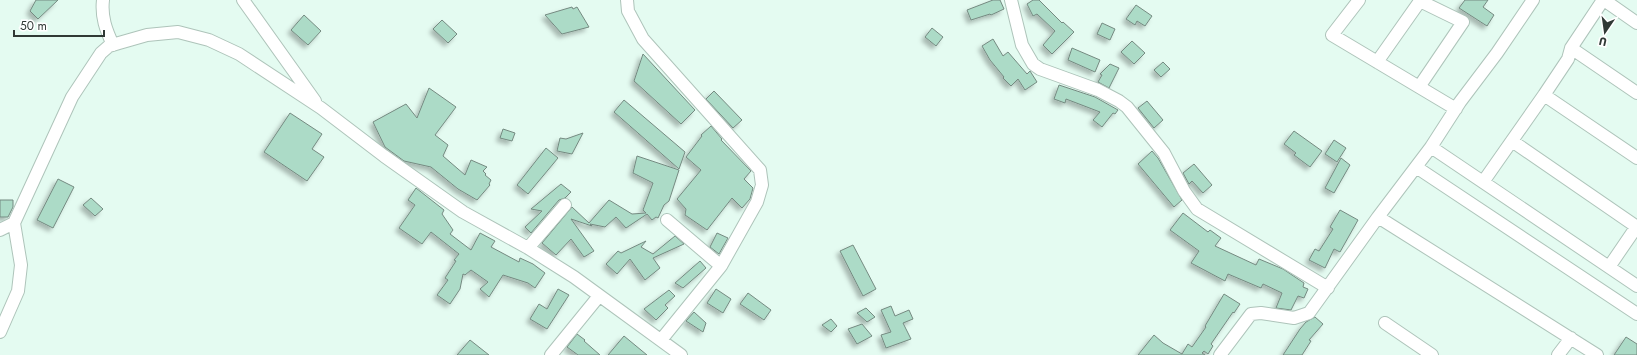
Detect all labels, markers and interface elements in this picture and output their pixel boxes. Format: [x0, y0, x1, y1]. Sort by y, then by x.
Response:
scale bar [14, 12, 104, 38]
north arrow [1585, 12, 1625, 52]
text: 50 m [20, 17, 47, 35]
text: U [1597, 33, 1608, 50]

